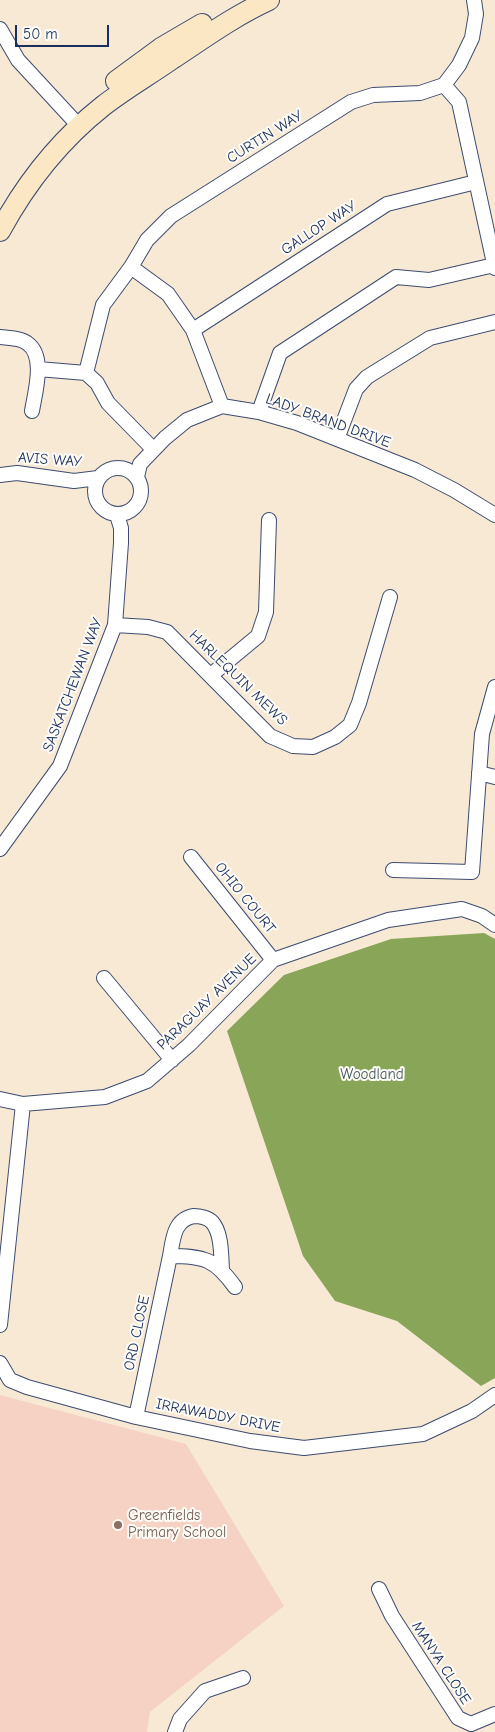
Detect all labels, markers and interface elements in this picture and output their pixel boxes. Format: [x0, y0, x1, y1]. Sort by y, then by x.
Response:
scale bar [18, 15, 111, 47]
text: 50 m [23, 25, 58, 43]
street label: CURTIN WAY [224, 107, 306, 167]
street label: GALLOP WAY [278, 197, 360, 259]
street label: LADY BRAND DRIVE [263, 390, 393, 452]
street label: AVIS WAY [17, 449, 83, 471]
street label: SASKATCHEWAN WAY [39, 615, 107, 755]
street label: HARLEQUIN MEWS [185, 627, 291, 729]
street label: OHIO COURT [211, 859, 279, 937]
street label: PARAGUAY AVENUE [154, 950, 260, 1054]
park label: Woodland [340, 1066, 404, 1084]
street label: ORD CLOSE [120, 1294, 154, 1372]
street label: IRRAWADDY DRIVE [154, 1395, 282, 1437]
place label: Greenfields Primary School [128, 1507, 226, 1542]
marker: Greenfields Primary School [112, 1519, 124, 1531]
street label: MANYA CLOSE [407, 1618, 475, 1708]

